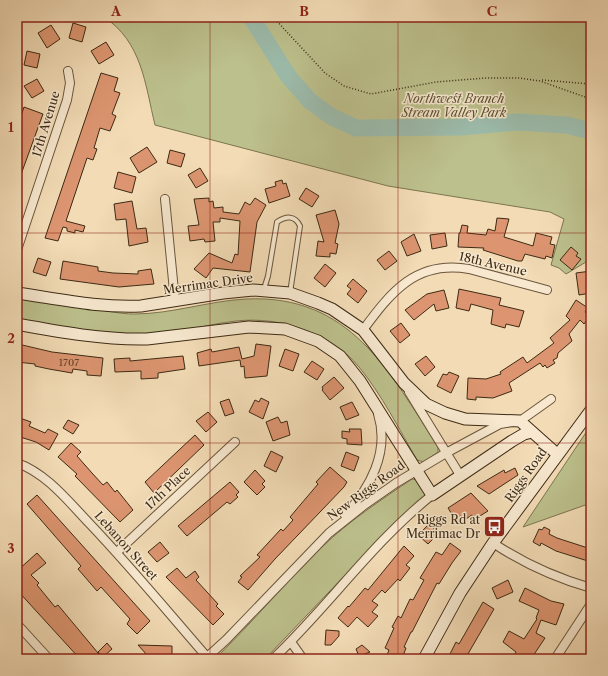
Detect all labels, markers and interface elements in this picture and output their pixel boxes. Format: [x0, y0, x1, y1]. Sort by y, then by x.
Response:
text: A [110, 3, 122, 19]
text: B [299, 3, 309, 19]
text: C [487, 3, 497, 19]
street label: 17th Avenue [28, 89, 63, 159]
park label: Northwest Branch Stream Valley Park [401, 91, 507, 120]
text: 1 [8, 119, 14, 135]
street label: 18th Avenue [458, 248, 529, 279]
street label: Merrimac Drive [162, 270, 254, 297]
text: 2 [7, 330, 15, 346]
house number: 1707 [59, 356, 79, 369]
street label: Riggs Road [501, 444, 550, 505]
street label: New Riggs Road [324, 457, 408, 524]
street label: 17th Place [142, 463, 194, 512]
street label: Lebanon Street [91, 508, 162, 584]
place label: Riggs Rd at Merrimac Dr [406, 512, 481, 541]
bus stop icon: Riggs Rd at Merrimac Dr [482, 514, 508, 540]
text: 3 [7, 540, 15, 556]

